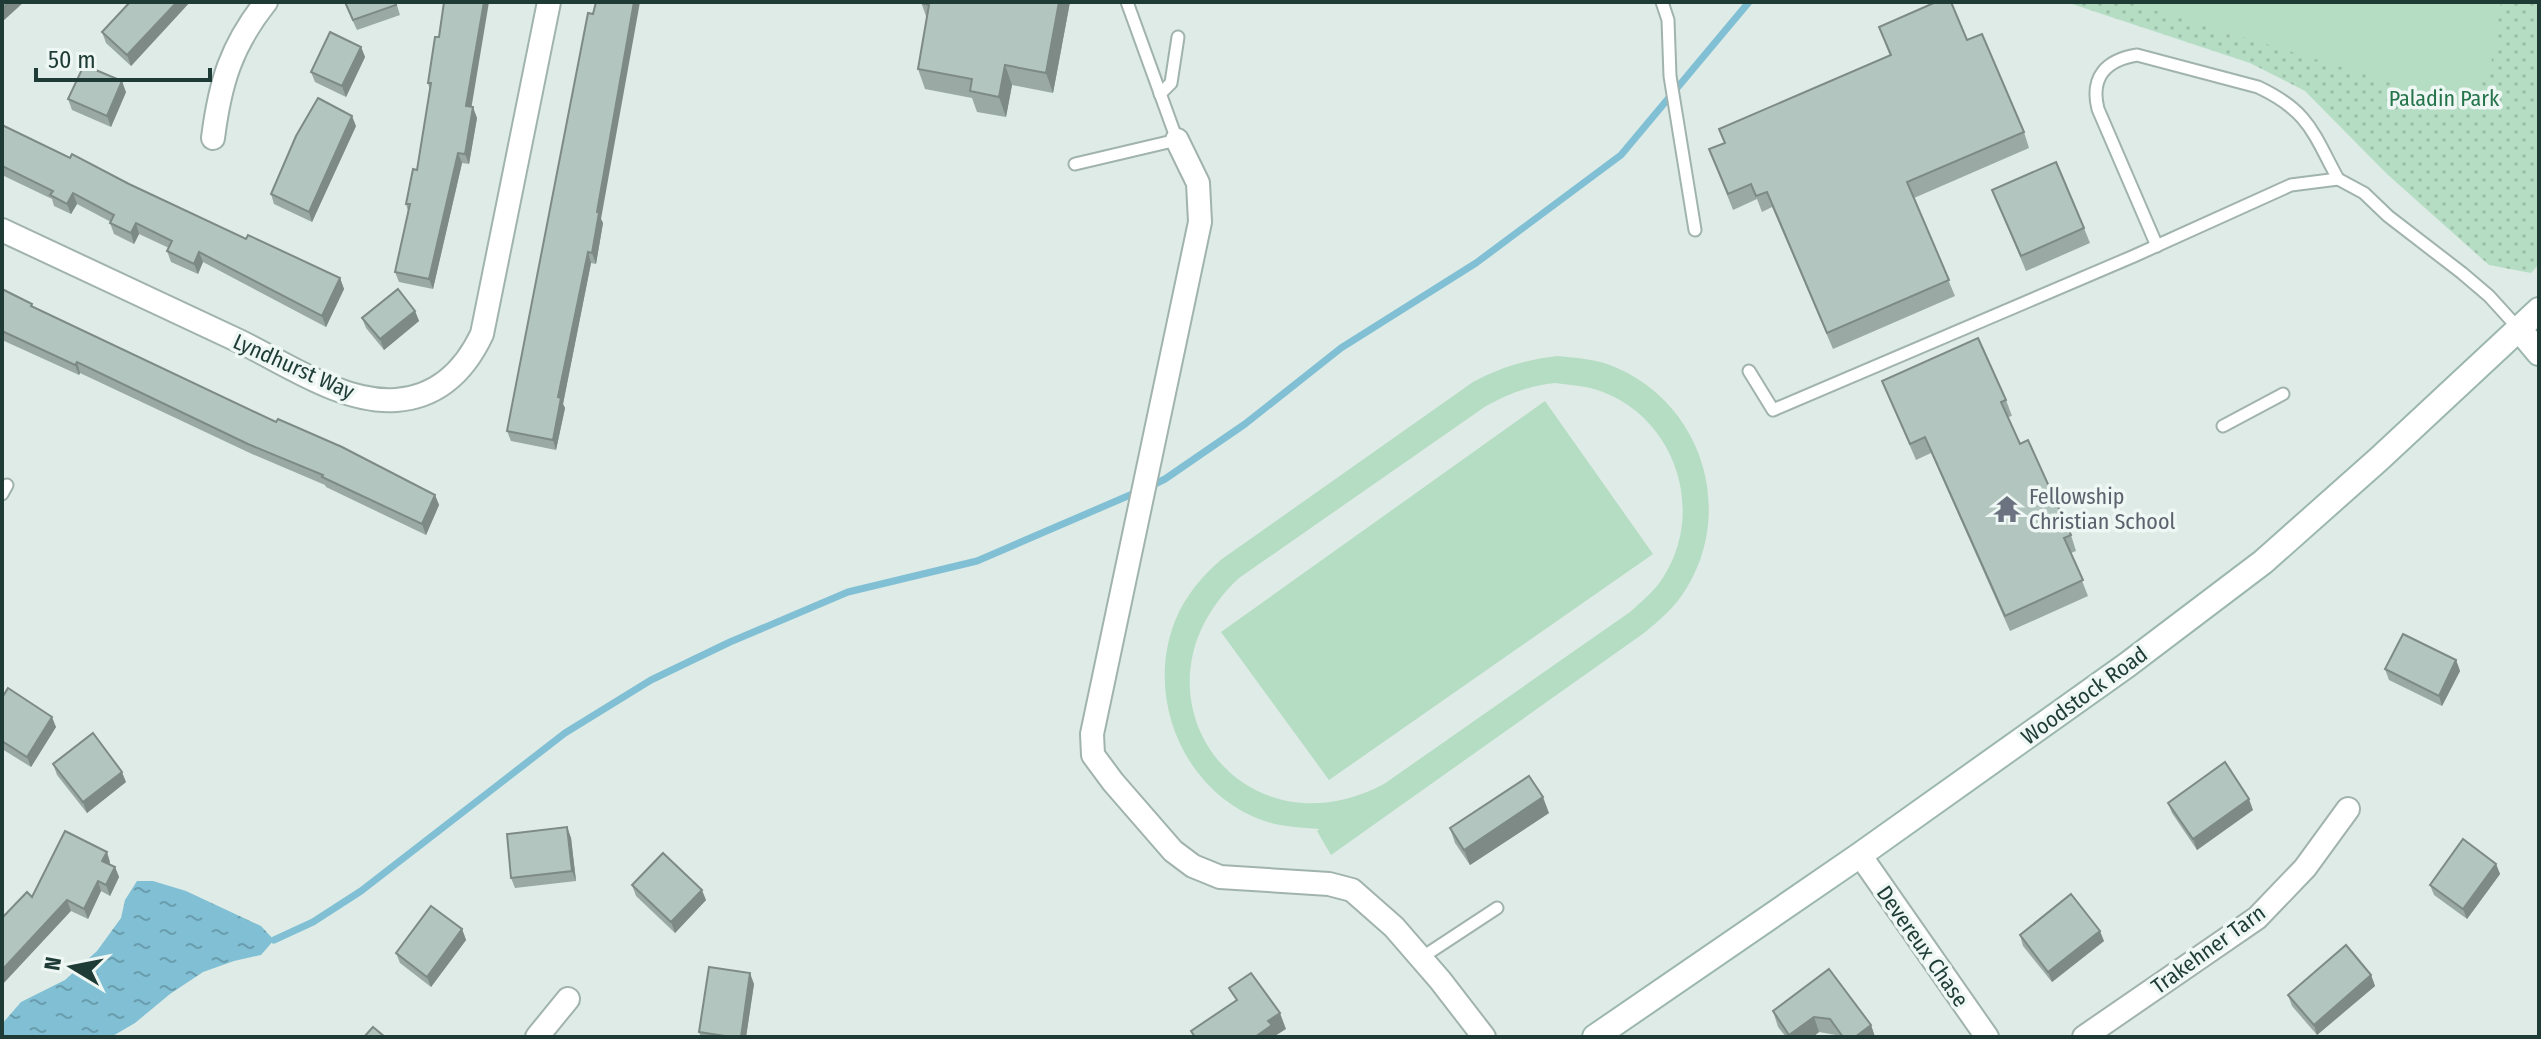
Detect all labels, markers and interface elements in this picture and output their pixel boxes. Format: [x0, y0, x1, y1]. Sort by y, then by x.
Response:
scale bar [36, 32, 210, 82]
text: 50 m [48, 46, 96, 74]
park label: Paladin Park [2389, 85, 2500, 112]
street label: Lyndhurst Way [229, 328, 359, 405]
place label: Fellowship Christian School [2029, 483, 2176, 535]
temple icon: Fellowship Christian School [1992, 494, 2022, 524]
street label: Woodstock Road [2016, 641, 2153, 750]
street label: Devereux Chase [1871, 880, 1974, 1012]
street label: Trakehner Tarn [2146, 899, 2271, 1000]
north arrow [32, 927, 112, 1007]
text: N [38, 955, 67, 972]

